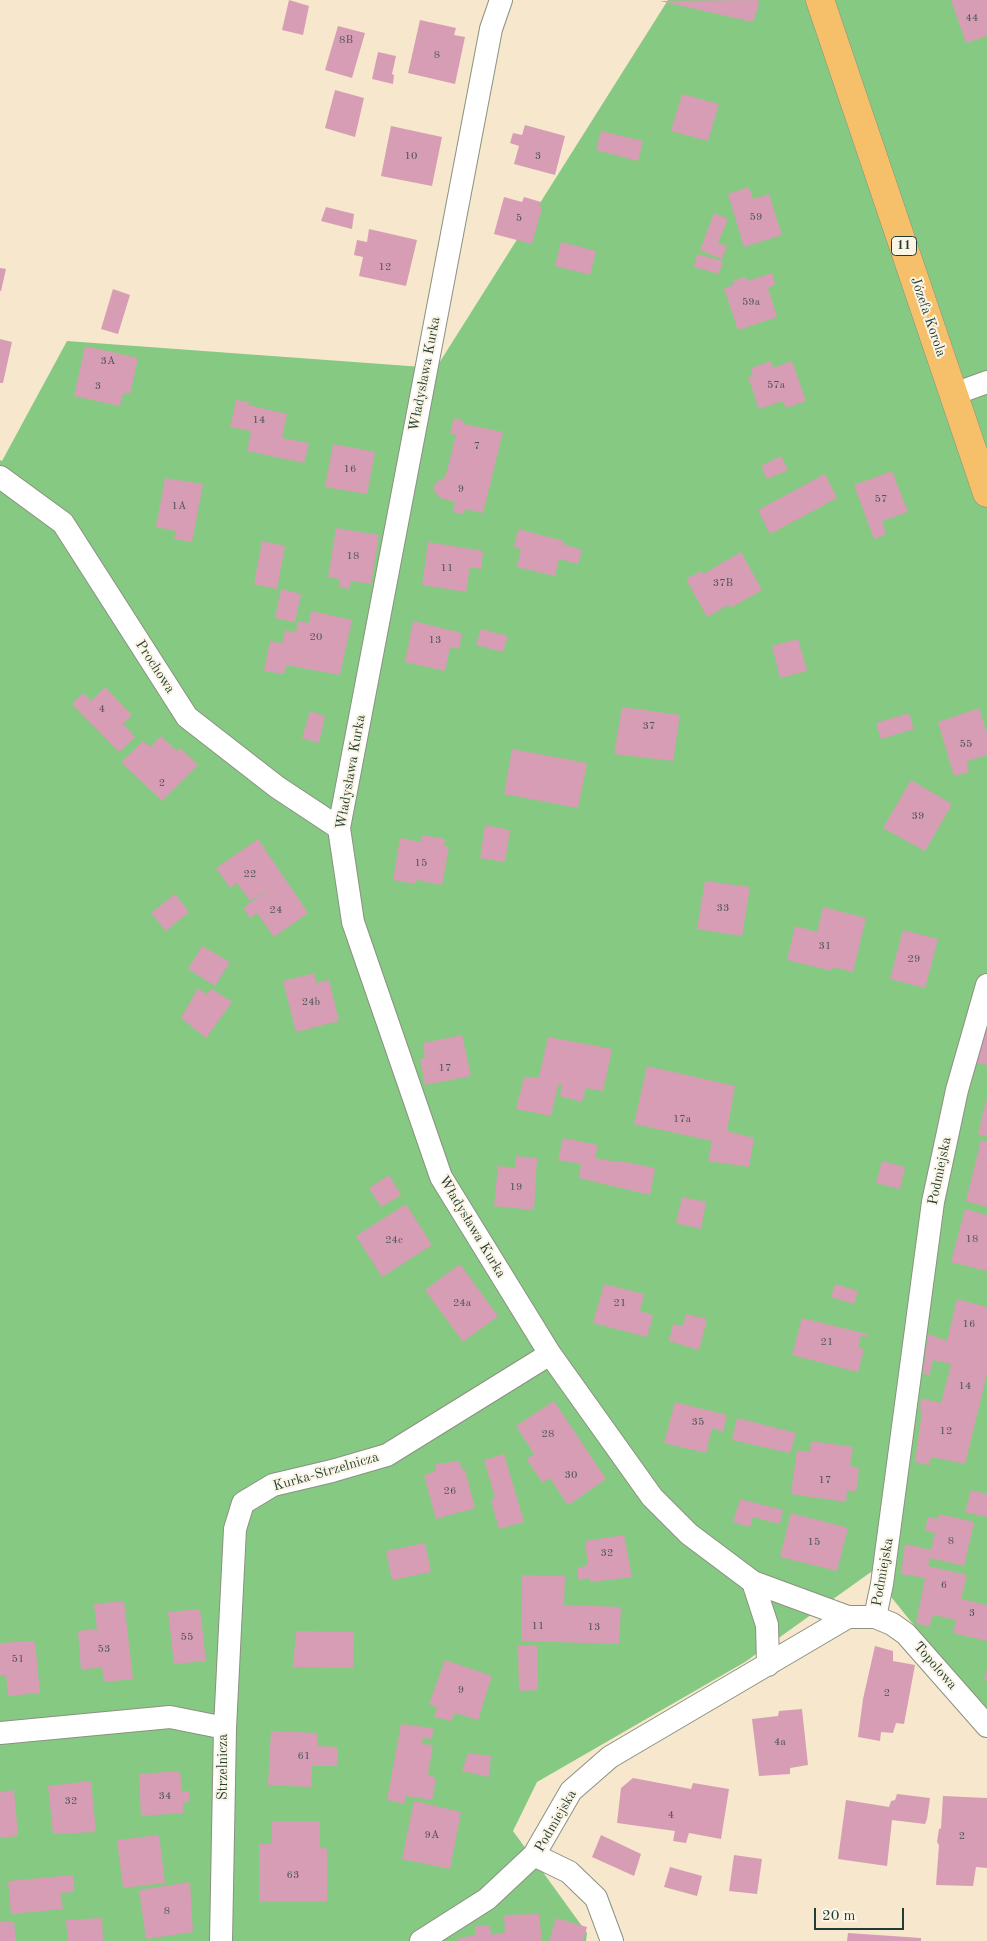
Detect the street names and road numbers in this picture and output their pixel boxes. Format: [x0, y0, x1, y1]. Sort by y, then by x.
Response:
road number: 11 [892, 237, 916, 256]
street label: Józefa Korola [906, 275, 950, 359]
street label: Władysława Kurka [406, 315, 444, 433]
street label: Prochowa [132, 637, 178, 697]
street label: Władysława Kurka [333, 713, 369, 831]
street label: Podmiejska [925, 1135, 955, 1207]
street label: Władysława Kurka [435, 1173, 509, 1281]
street label: Kurka-Strzelnicza [271, 1449, 381, 1495]
street label: Podmiejska [869, 1537, 897, 1607]
street label: Topolowa [910, 1639, 960, 1693]
street label: Strzelnicza [215, 1734, 231, 1800]
street label: Podmiejska [531, 1787, 581, 1855]

